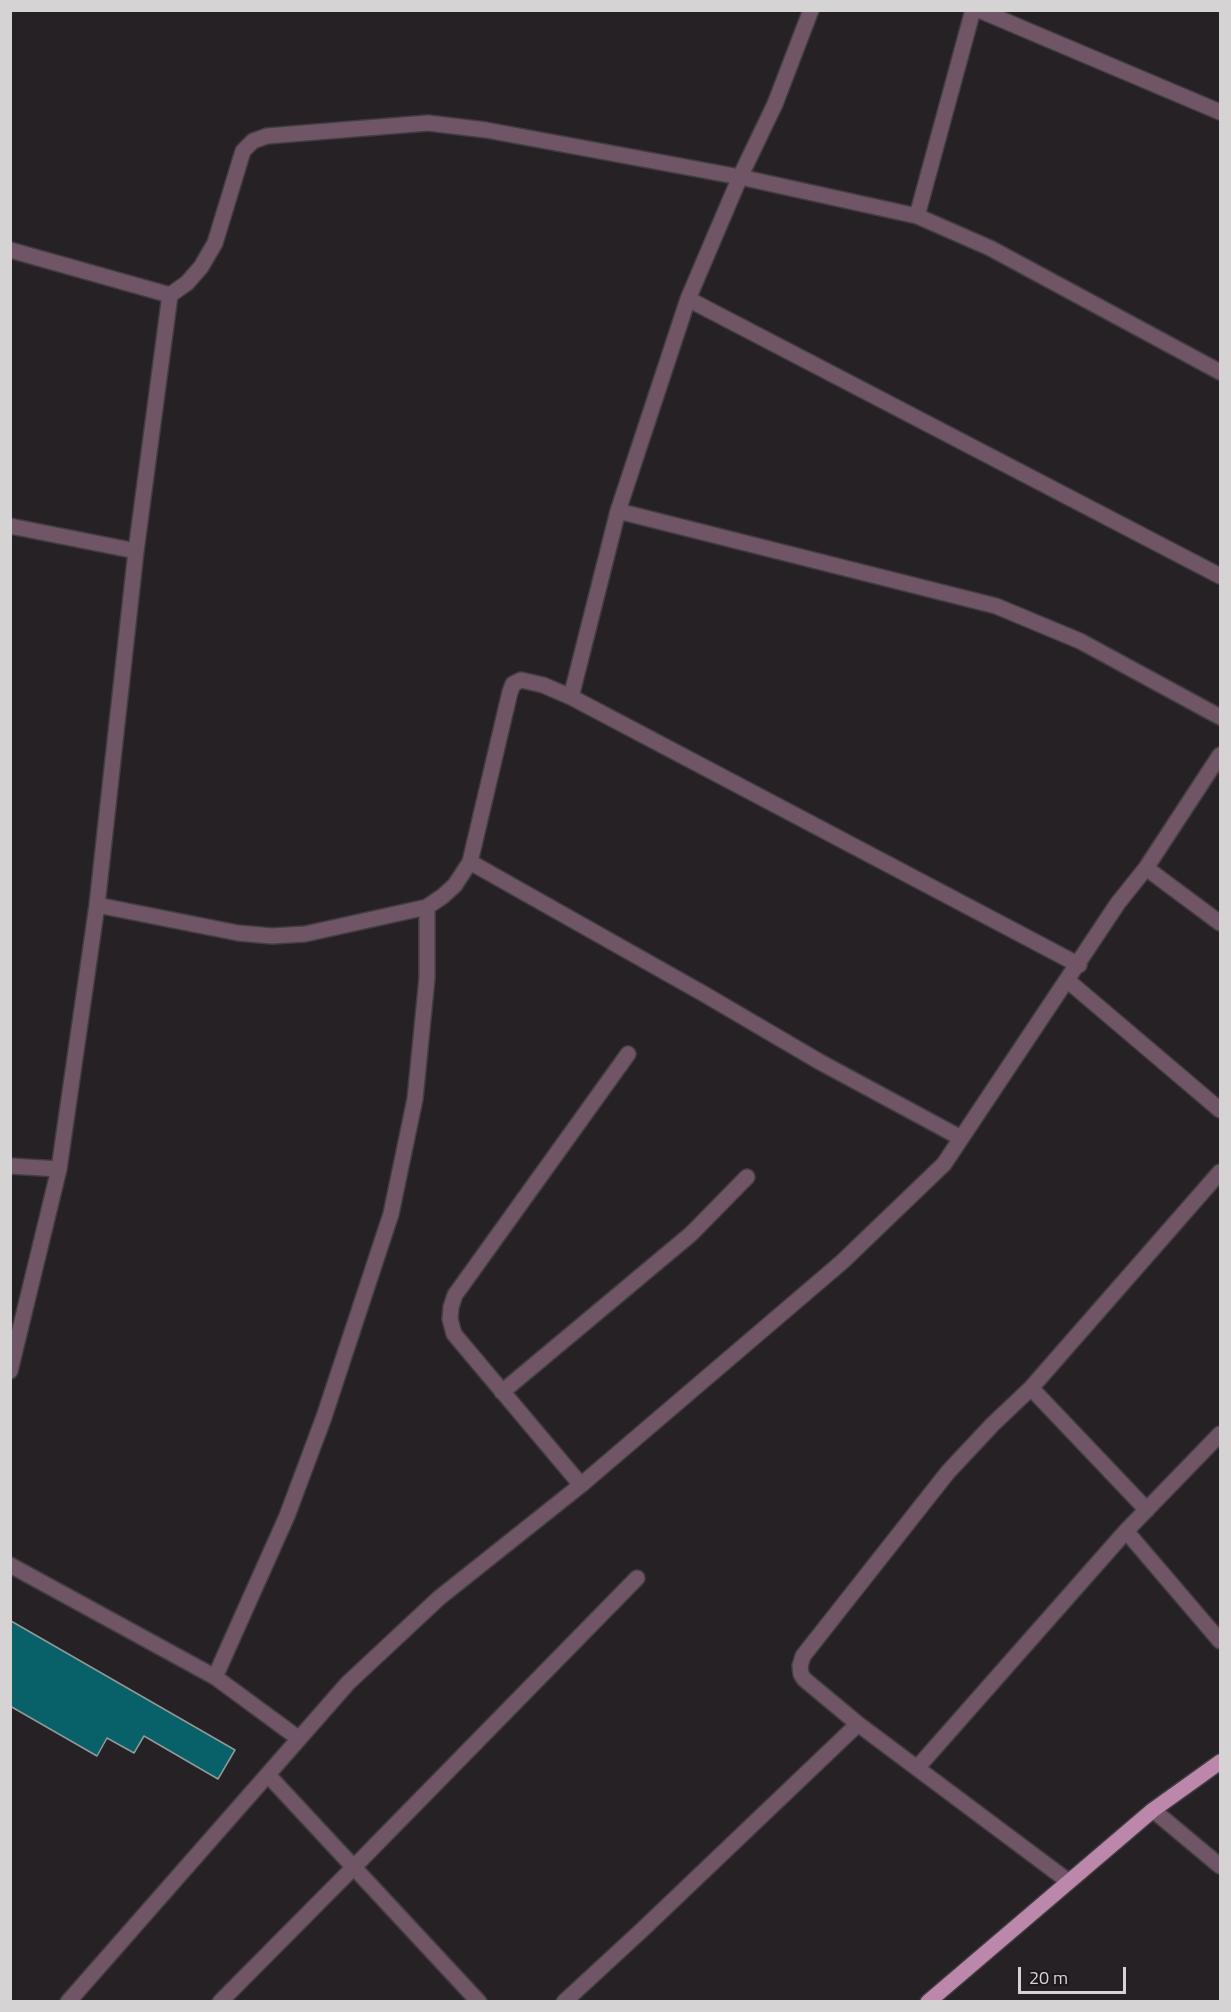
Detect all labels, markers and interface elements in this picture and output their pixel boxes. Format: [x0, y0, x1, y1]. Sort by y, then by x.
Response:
scale bar [1021, 1955, 1129, 1993]
text: 20 m [1029, 1964, 1068, 1991]

